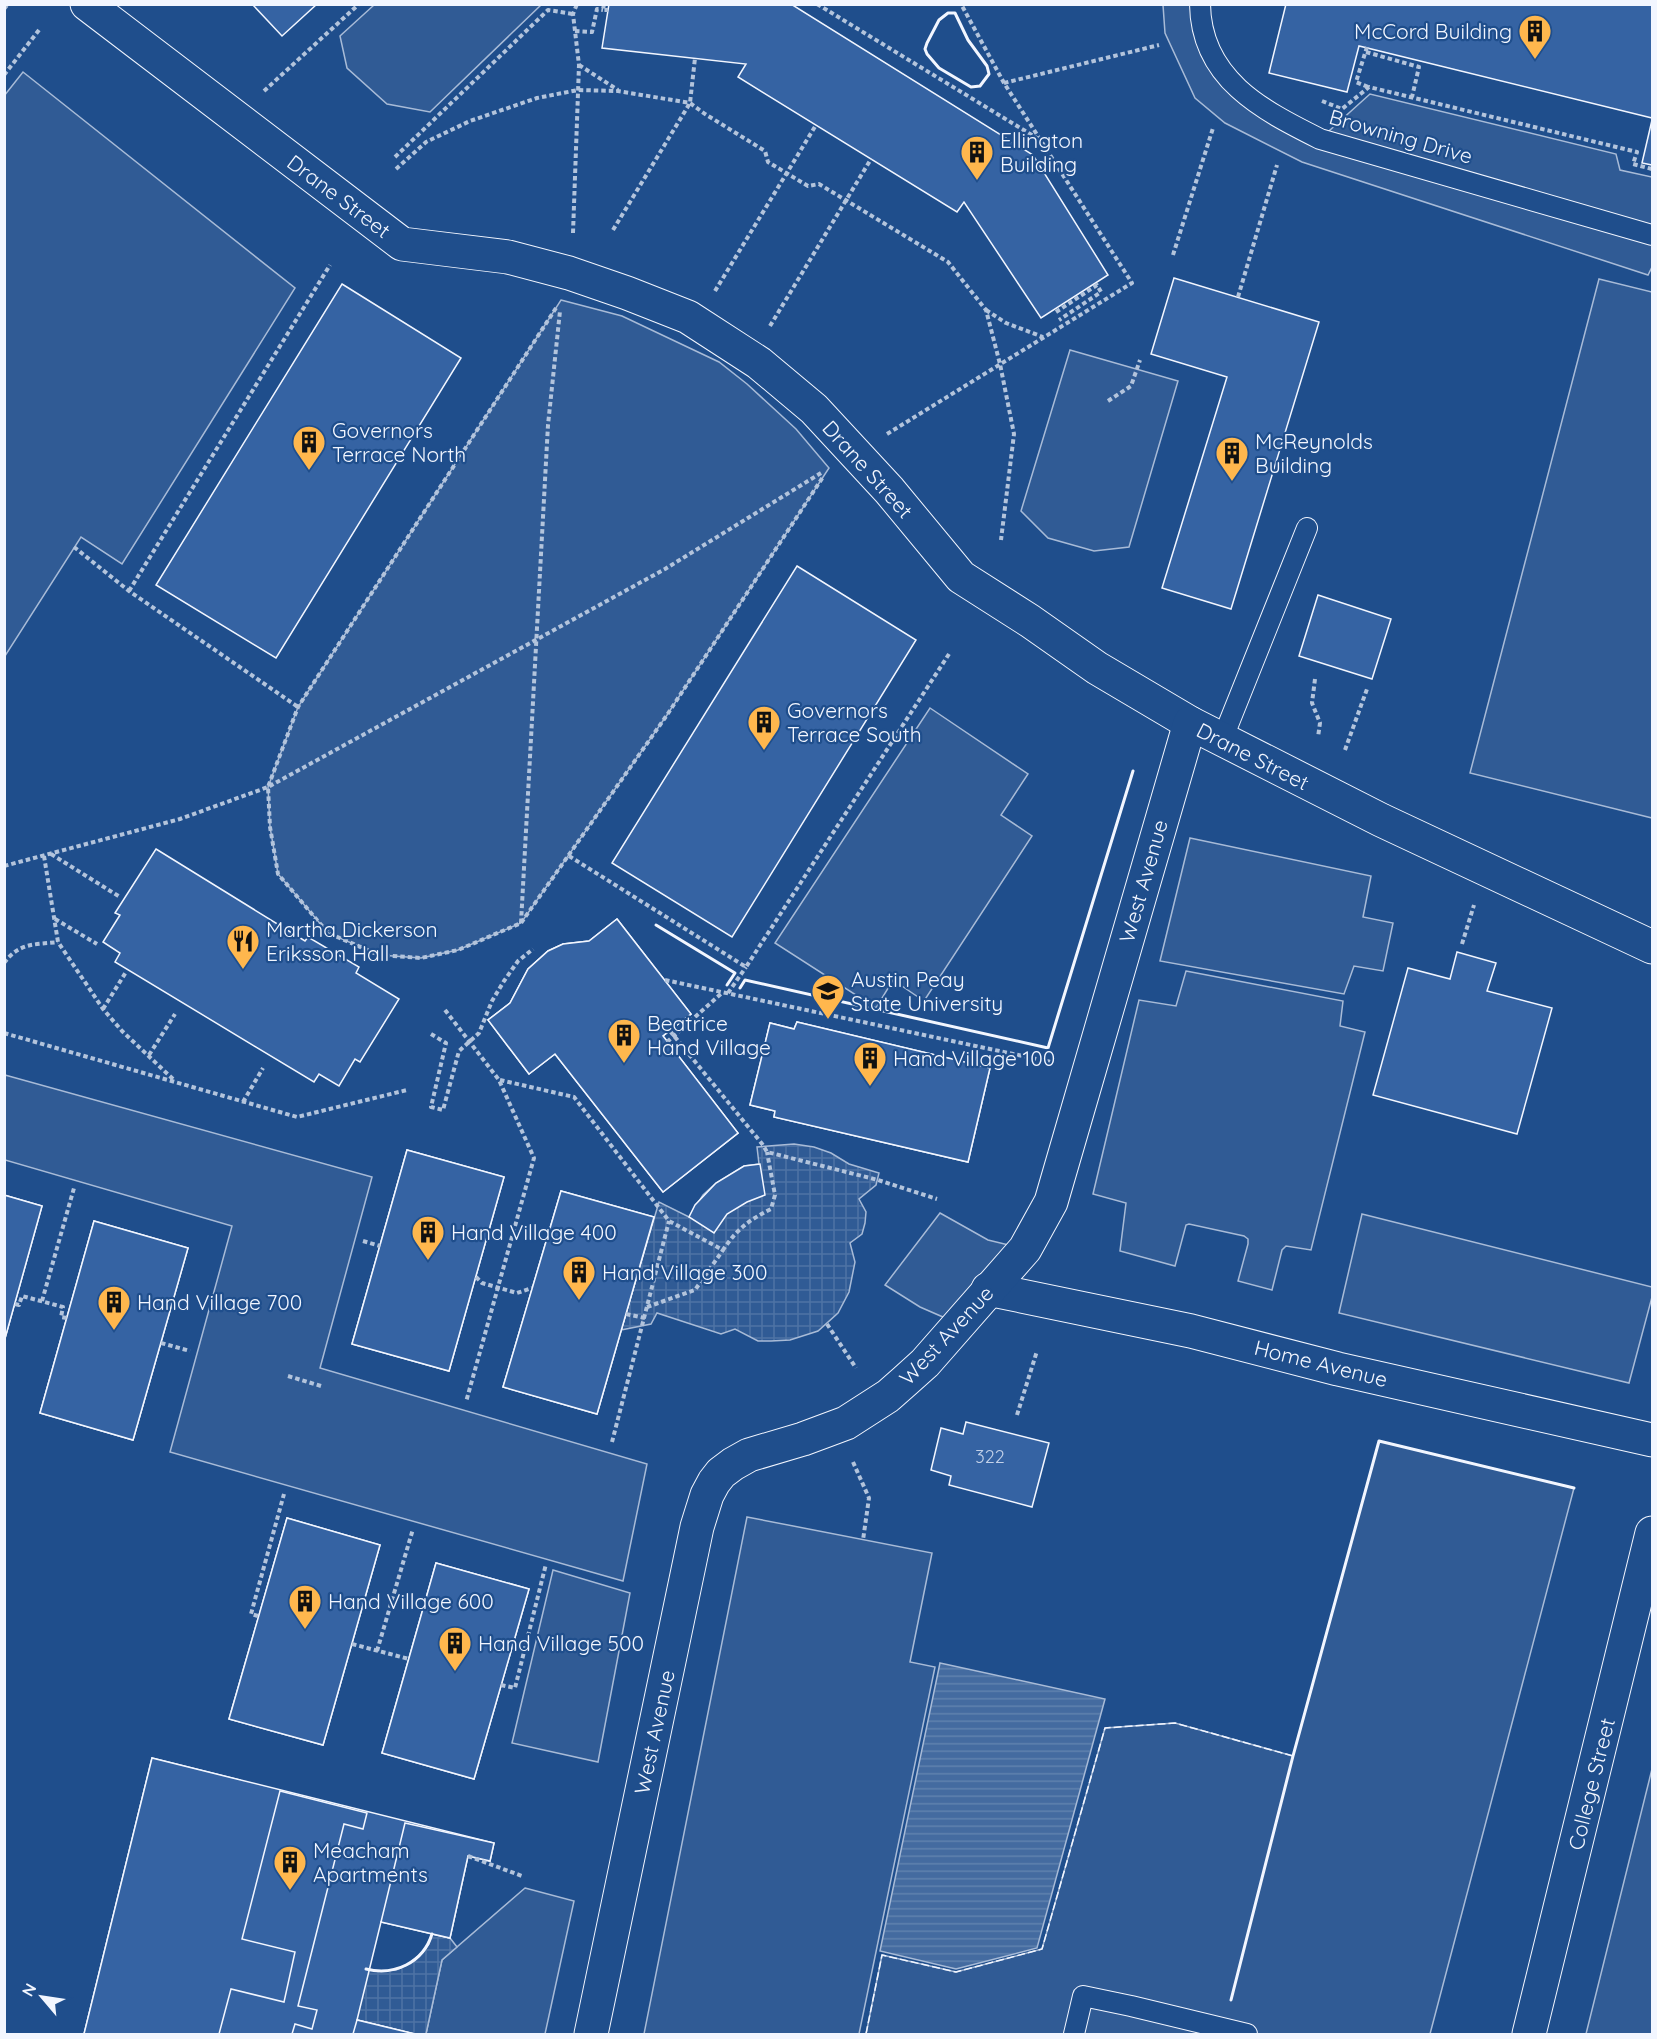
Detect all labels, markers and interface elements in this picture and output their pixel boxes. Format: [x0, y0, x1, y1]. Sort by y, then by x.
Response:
building icon: McCord Building [1517, 13, 1553, 60]
place label: McCord Building [1354, 18, 1512, 44]
street label: Browning Drive [1326, 103, 1476, 169]
place label: Ellington Building [1000, 127, 1083, 177]
building icon: Ellington Building [959, 134, 995, 181]
street label: Drane Street [282, 149, 396, 243]
street label: Drane Street [817, 415, 919, 523]
place label: Governors Terrace North [332, 417, 466, 467]
building icon: Governors Terrace North [291, 424, 327, 471]
place label: McReynolds Building [1255, 428, 1373, 478]
building icon: McReynolds Building [1214, 435, 1250, 482]
place label: Governors Terrace South [787, 697, 922, 747]
building icon: Governors Terrace South [746, 704, 782, 751]
street label: Drane Street [1192, 717, 1314, 795]
street label: West Avenue [1113, 817, 1173, 945]
place label: Martha Dickerson Eriksson Hall [266, 916, 438, 966]
restaurant icon: Martha Dickerson Eriksson Hall [225, 923, 261, 970]
place label: Austin Peay State University [851, 966, 1003, 1016]
school or university icon: Austin Peay State University [810, 973, 846, 1020]
place label: Beatrice Hand Village [647, 1010, 771, 1060]
building icon: Beatrice Hand Village [606, 1017, 642, 1064]
building icon: Hand Village 100 [852, 1040, 888, 1087]
place label: Hand Village 100 [893, 1045, 1055, 1071]
building icon: Hand Village 400 [410, 1214, 446, 1261]
place label: Hand Village 400 [451, 1219, 617, 1245]
building icon: Hand Village 300 [561, 1254, 597, 1301]
place label: Hand Village 300 [602, 1259, 768, 1285]
street label: West Avenue [893, 1280, 999, 1390]
building icon: Hand Village 700 [96, 1284, 132, 1331]
place label: Hand Village 700 [137, 1289, 302, 1315]
street label: Home Avenue [1252, 1334, 1390, 1392]
house number: 322 [975, 1445, 1005, 1468]
building icon: Hand Village 600 [287, 1583, 323, 1630]
place label: Hand Village 600 [328, 1588, 494, 1614]
building icon: Hand Village 500 [437, 1625, 473, 1672]
place label: Hand Village 500 [478, 1630, 644, 1656]
street label: West Avenue [628, 1667, 680, 1797]
street label: College Street [1562, 1715, 1620, 1853]
place label: Meacham Apartments [313, 1837, 428, 1887]
building icon: Meacham Apartments [272, 1844, 308, 1891]
north arrow [12, 1967, 72, 2027]
text: N [17, 1980, 40, 2000]

